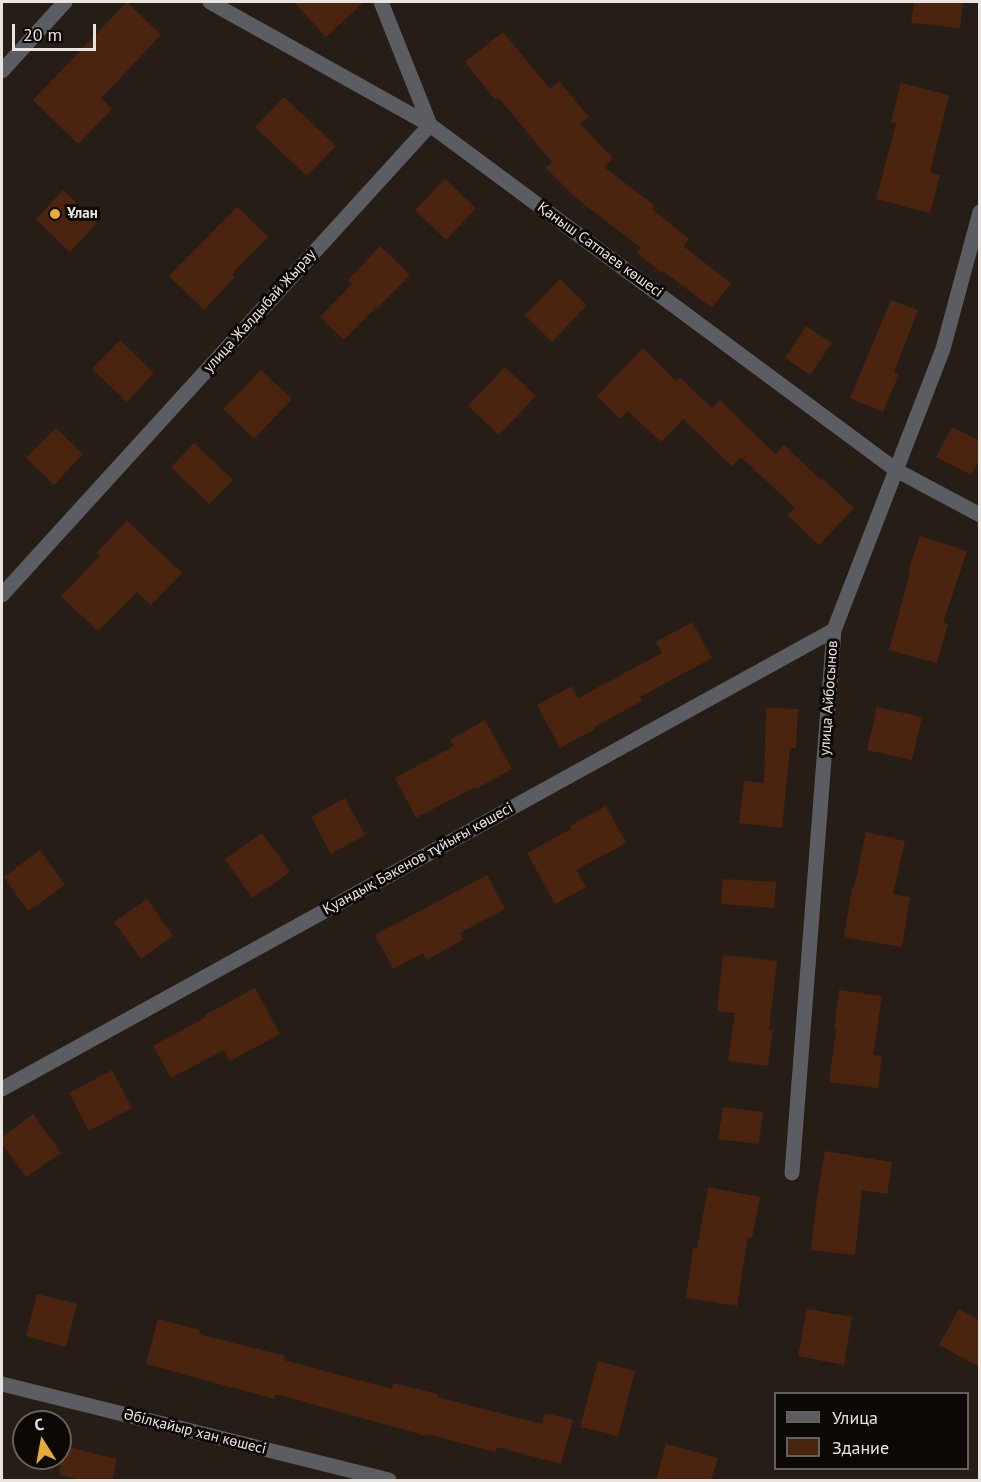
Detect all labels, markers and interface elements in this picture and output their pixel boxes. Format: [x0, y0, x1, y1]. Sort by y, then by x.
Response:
scale bar [15, 12, 99, 50]
text: 20 m [23, 23, 62, 46]
street label: Қаныш Сатпаев көшесі [534, 198, 666, 302]
place label: Ұлан [67, 205, 98, 223]
marker: Ұлан [48, 207, 62, 221]
street label: улица Жалдыбай Жырау [200, 246, 320, 376]
street label: улица Айбосынов [816, 640, 842, 756]
street label: Қуандық Бәкенов тұйығы көшесі [320, 799, 516, 919]
legend [774, 1392, 969, 1470]
street label: Әбілқайыр хан көшесі [122, 1406, 268, 1458]
text: Улица [832, 1406, 878, 1429]
north arrow [12, 1410, 72, 1470]
text: С [33, 1414, 45, 1435]
text: Здание [832, 1436, 889, 1459]

